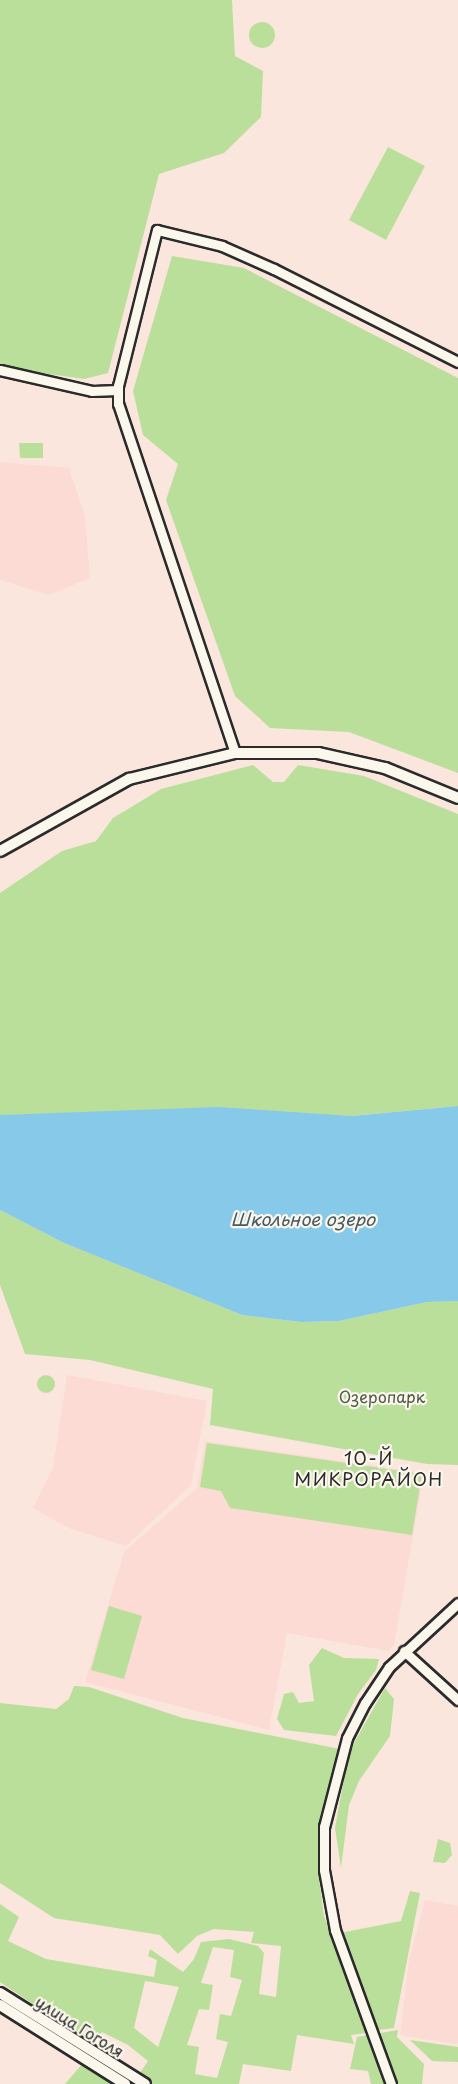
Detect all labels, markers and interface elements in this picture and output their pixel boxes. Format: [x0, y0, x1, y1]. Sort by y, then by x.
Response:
water label: Школьное озеро [230, 1208, 376, 1230]
park label: Озеропарк [339, 1386, 425, 1406]
district label: 10-Й МИКРОРАЙОН [293, 1448, 445, 1490]
street label: улица Гоголя [32, 1991, 128, 2061]

